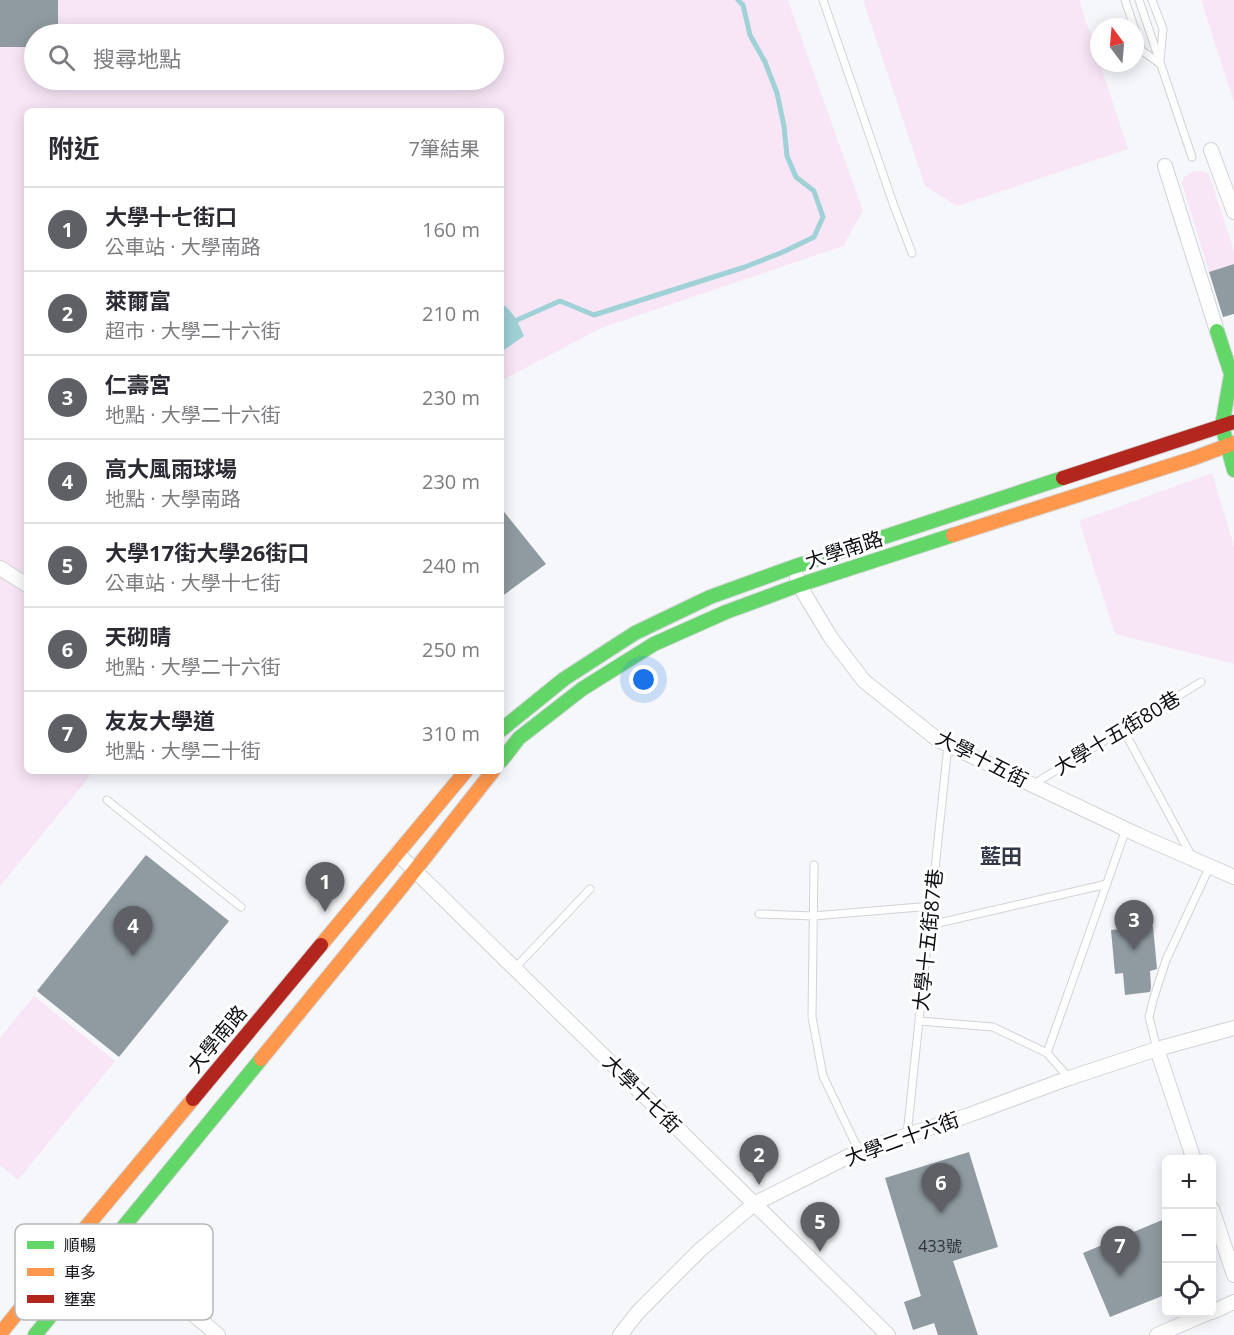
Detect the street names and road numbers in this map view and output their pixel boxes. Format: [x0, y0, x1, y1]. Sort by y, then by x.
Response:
street label: 大學南路 [802, 524, 886, 575]
street label: 大學十五街80巷 [1049, 684, 1185, 781]
street label: 大學十五街 [932, 724, 1033, 793]
street label: 大學十五街87巷 [907, 867, 948, 1012]
street label: 大學南路 [181, 999, 253, 1078]
street label: 大學十七街 [597, 1049, 687, 1139]
street label: 大學二十六街 [841, 1105, 963, 1172]

